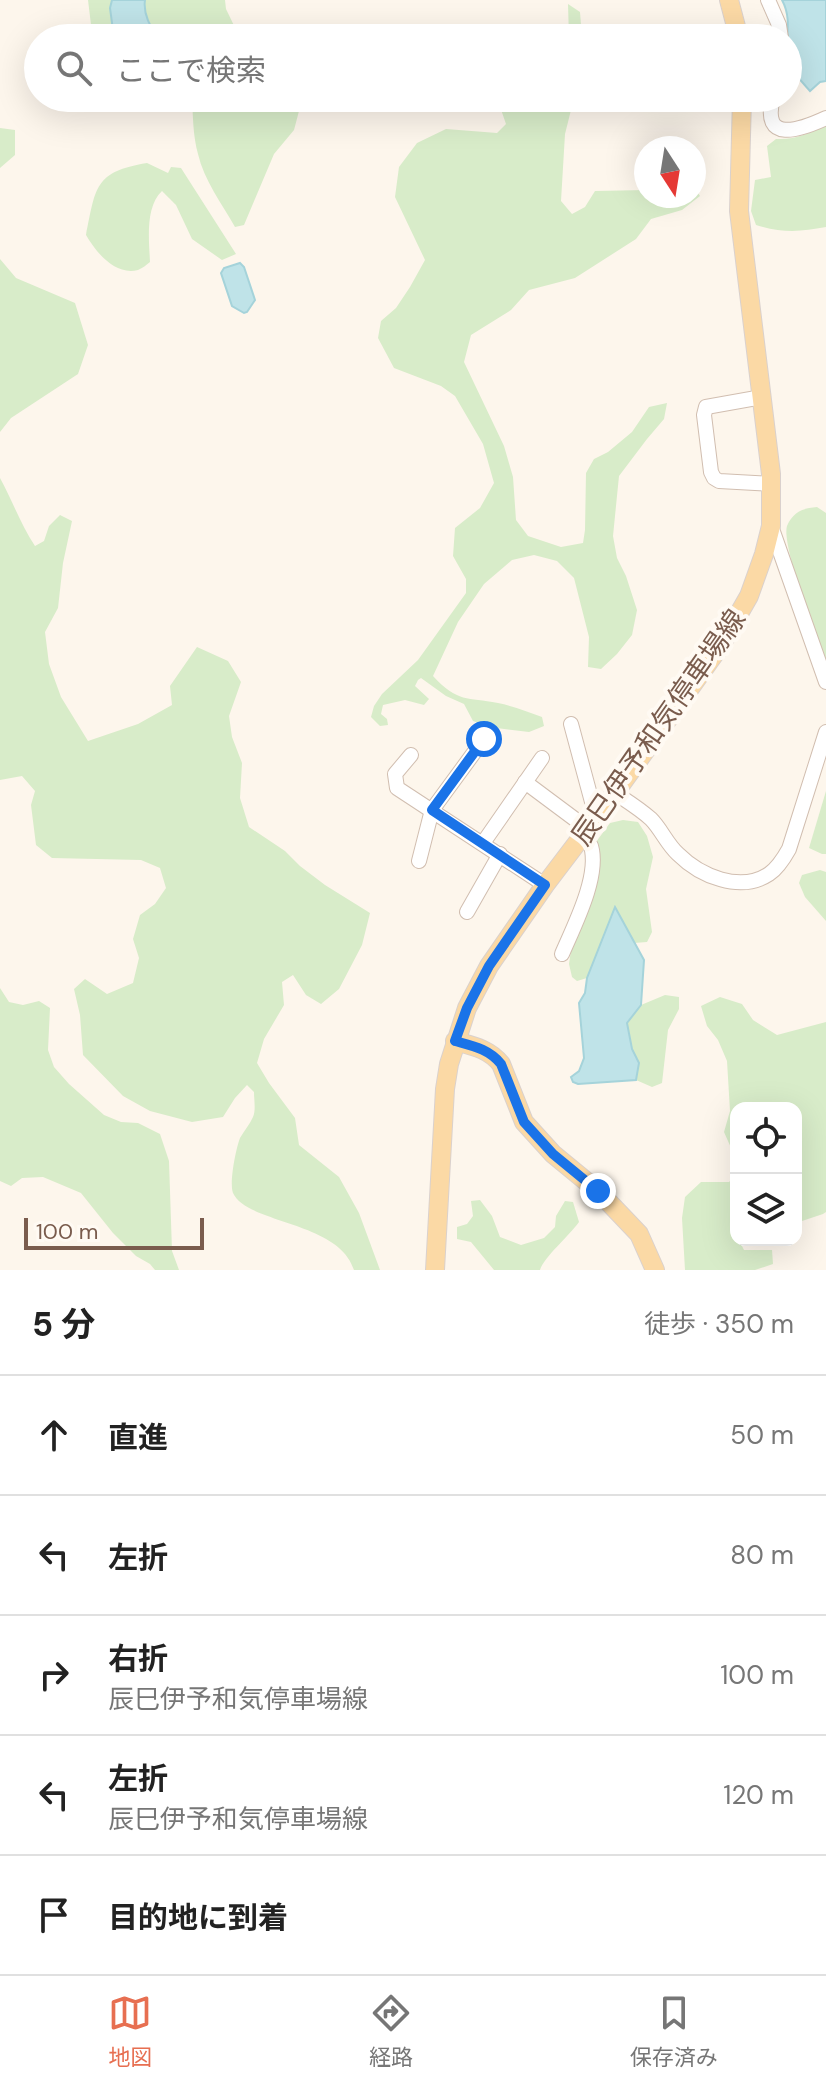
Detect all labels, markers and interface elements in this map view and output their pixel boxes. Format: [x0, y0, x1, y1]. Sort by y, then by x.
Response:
search box [24, 24, 802, 112]
icon: search [52, 46, 96, 90]
text: ここで検索 [116, 51, 266, 90]
north arrow [634, 136, 706, 208]
street label: 辰巳伊予和気停車場線 [563, 602, 754, 853]
route start [466, 721, 502, 757]
map controls [730, 1102, 802, 1246]
button: locate [730, 1102, 802, 1174]
route end [580, 1173, 616, 1209]
button: layers [730, 1174, 802, 1246]
scale bar [24, 1214, 204, 1250]
text: 100 m [36, 1217, 98, 1246]
text: 5 分 [32, 1302, 95, 1347]
text: 徒歩 · 350 m [644, 1307, 794, 1341]
icon: ahead [32, 1413, 76, 1457]
text: 直進 [108, 1418, 168, 1457]
text: 50 m [730, 1418, 794, 1452]
icon: left [32, 1533, 76, 1577]
text: 左折 [108, 1538, 168, 1577]
text: 80 m [730, 1538, 794, 1572]
text: 右折 [108, 1639, 168, 1678]
icon: right [32, 1653, 76, 1697]
text: 100 m [720, 1658, 794, 1692]
text: 辰巳伊予和気停車場線 [108, 1682, 368, 1716]
text: 左折 [108, 1759, 168, 1798]
icon: left [32, 1773, 76, 1817]
text: 120 m [723, 1778, 794, 1812]
text: 辰巳伊予和気停車場線 [108, 1802, 368, 1836]
icon: arrive [32, 1893, 76, 1937]
text: 目的地に到着 [108, 1898, 288, 1937]
tab: 地図 [108, 1991, 152, 2072]
tab: 経路 [369, 1991, 413, 2072]
tab: 保存済み [630, 1991, 718, 2072]

